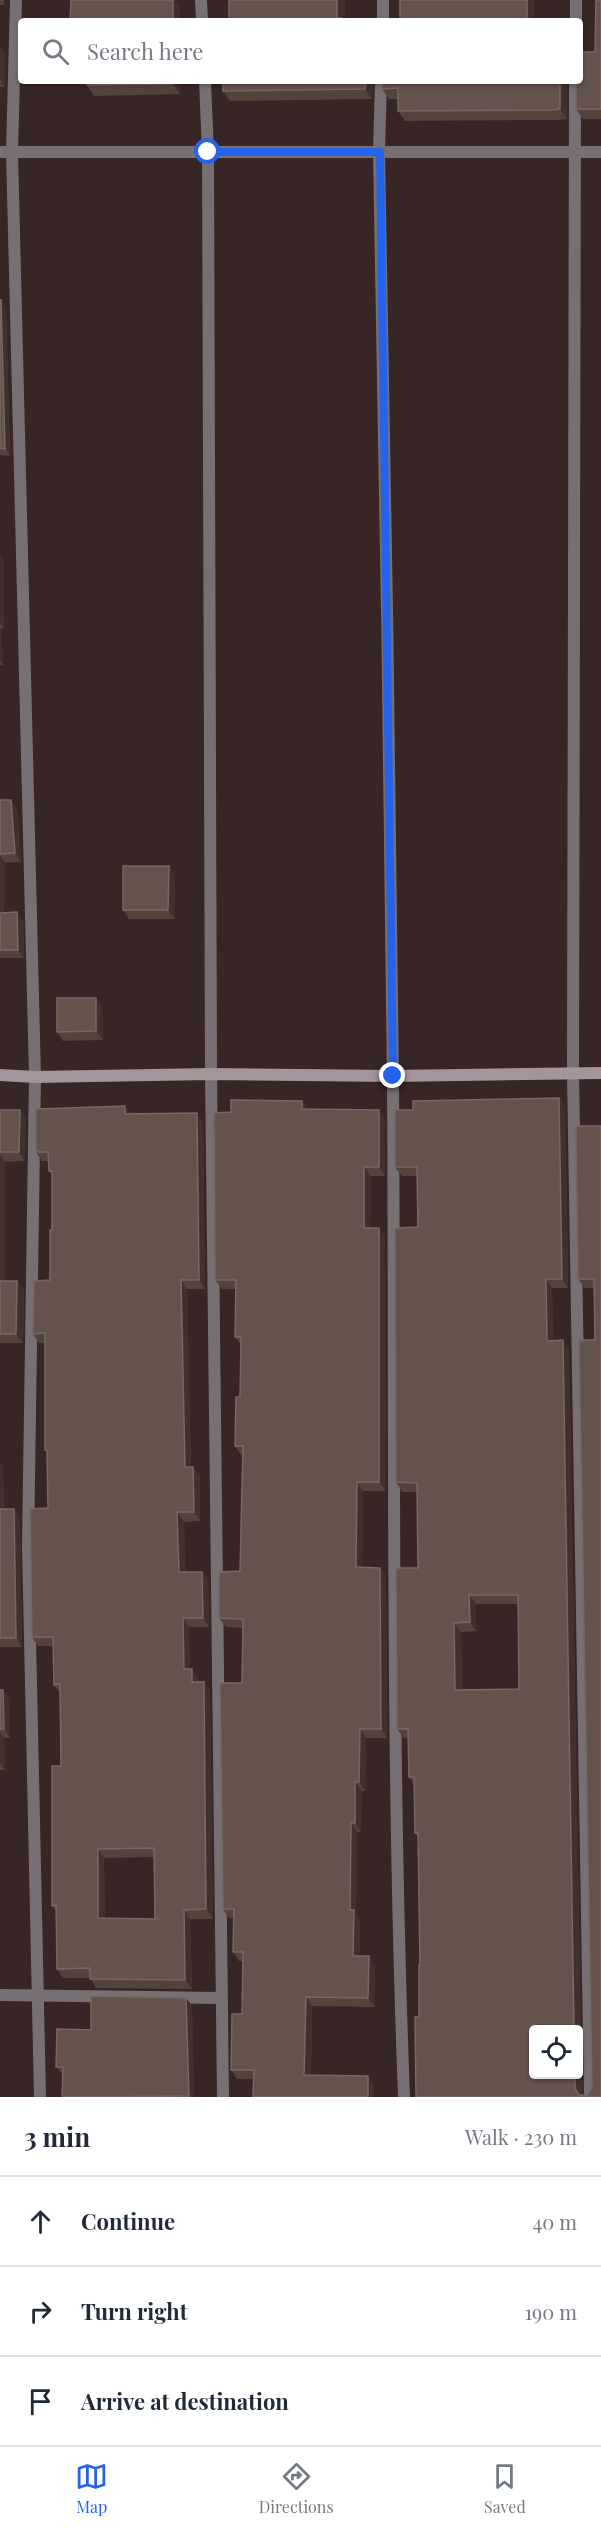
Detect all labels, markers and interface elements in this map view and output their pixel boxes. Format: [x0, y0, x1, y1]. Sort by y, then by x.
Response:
search box [18, 18, 583, 84]
icon: search [39, 35, 72, 68]
text: Search here [87, 36, 203, 66]
route start [194, 138, 220, 164]
route end [379, 1062, 405, 1088]
map controls [529, 2025, 583, 2079]
button: locate [529, 2025, 583, 2079]
text: 3 min [24, 2119, 90, 2154]
text: Walk · 230 m [465, 2123, 577, 2150]
icon: ahead [24, 2205, 57, 2238]
text: Continue [81, 2206, 175, 2236]
text: 40 m [532, 2208, 577, 2235]
icon: right [24, 2295, 57, 2328]
text: Turn right [81, 2296, 187, 2326]
text: 190 m [525, 2298, 577, 2325]
icon: arrive [24, 2385, 57, 2418]
text: Arrive at destination [81, 2386, 289, 2416]
tab: Map [75, 2460, 108, 2517]
tab: Directions [259, 2460, 334, 2517]
tab: Saved [484, 2460, 526, 2517]

